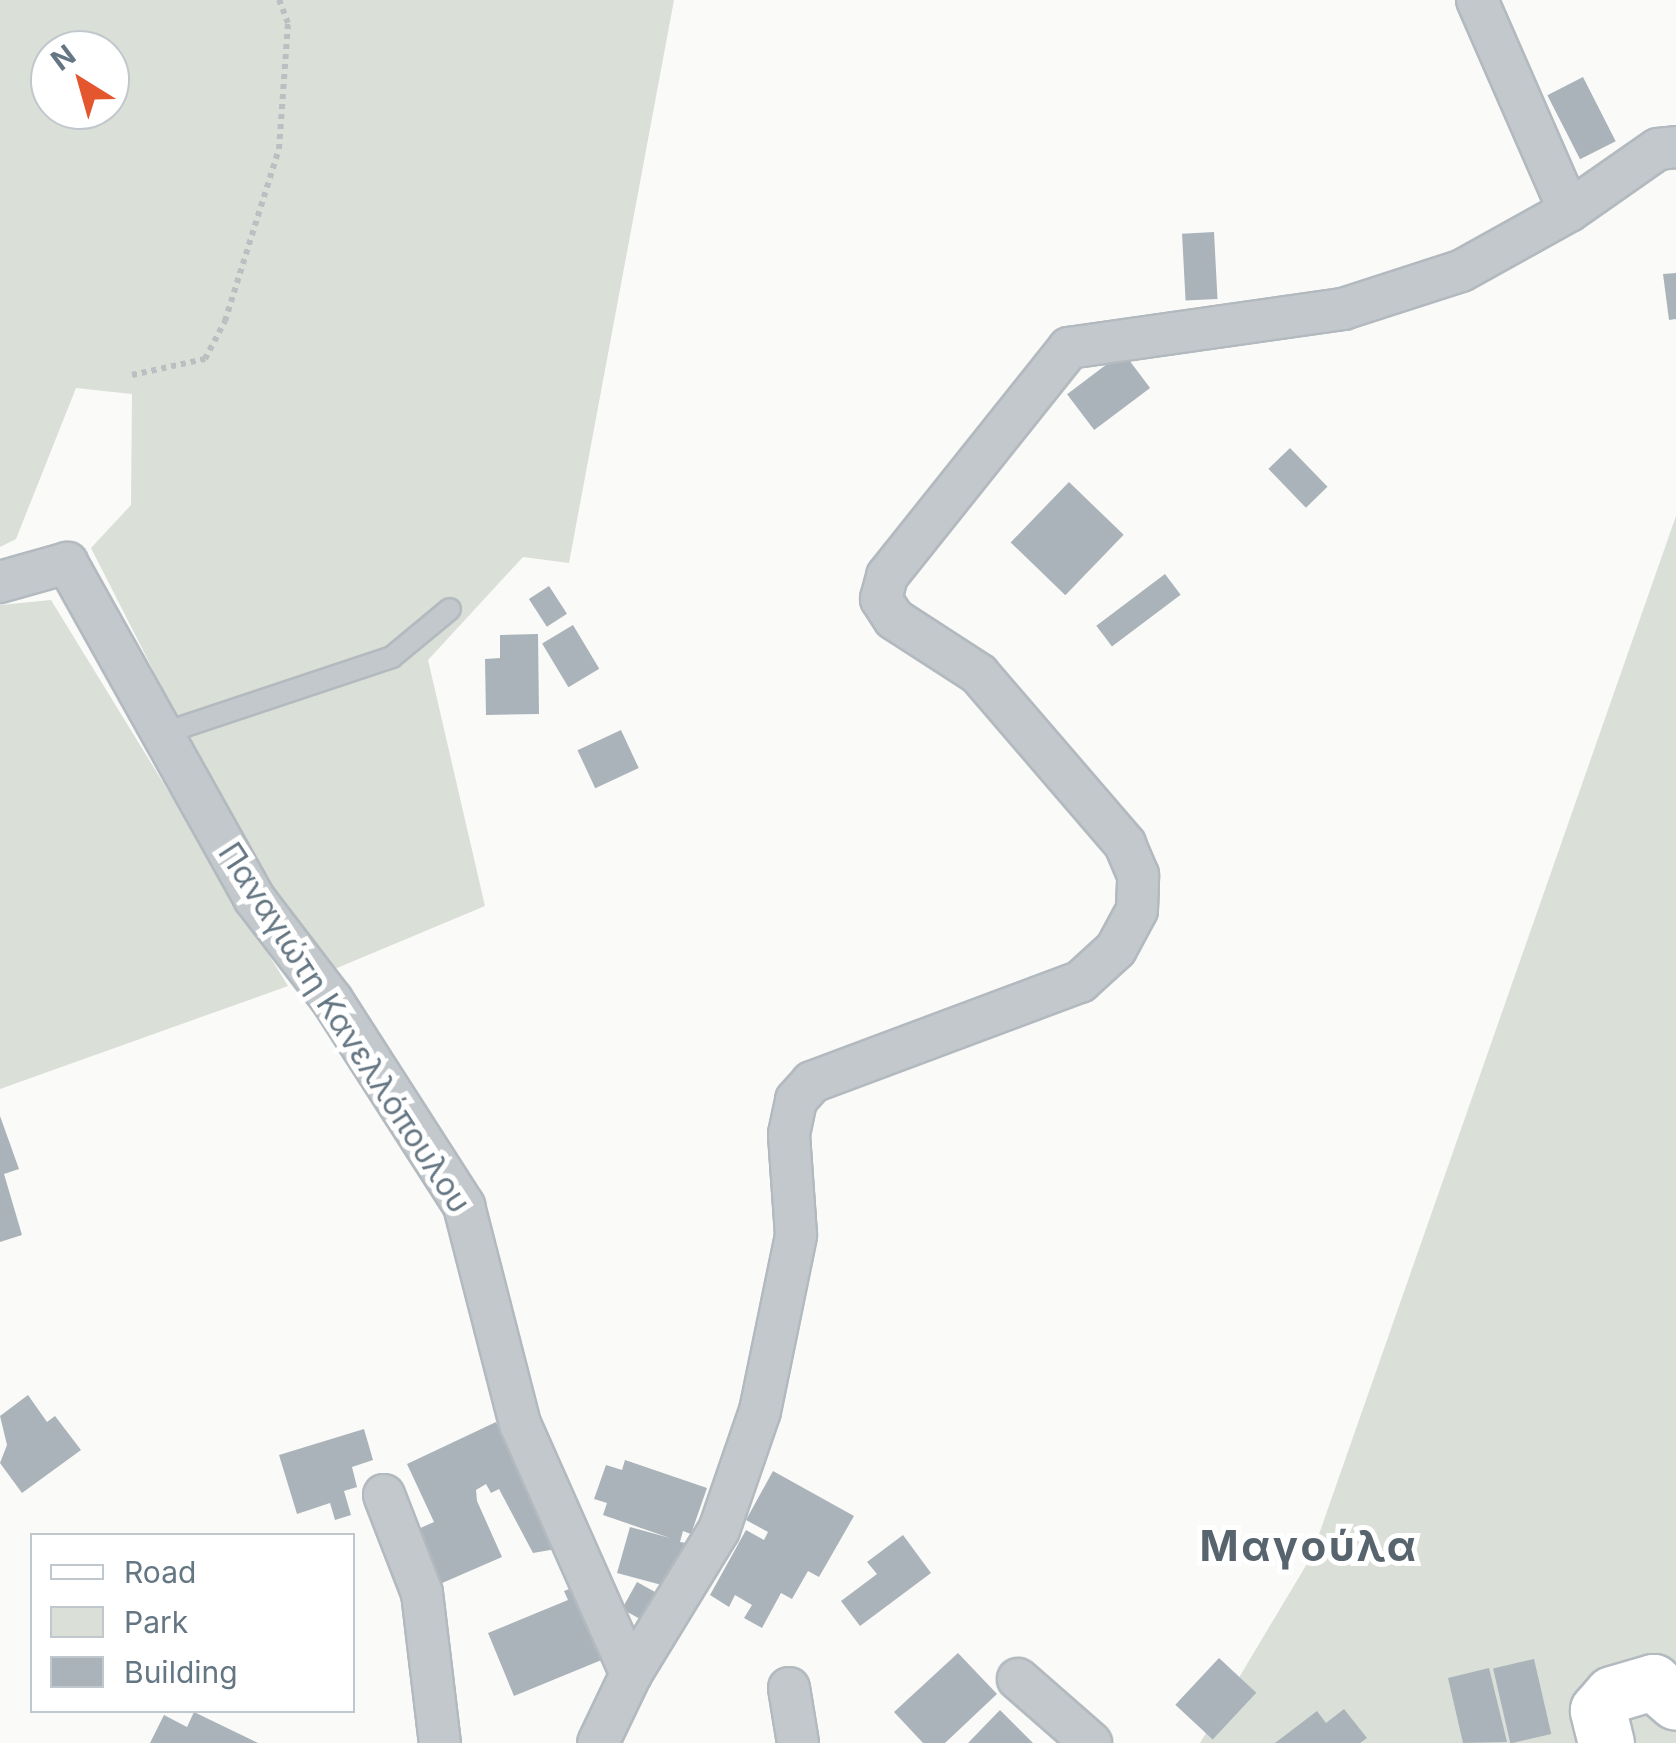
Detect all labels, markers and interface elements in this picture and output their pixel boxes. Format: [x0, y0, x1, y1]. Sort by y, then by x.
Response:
north arrow [30, 30, 130, 130]
text: N [44, 38, 82, 78]
street label: Παναγιώτη Κανελλόπουλου [210, 836, 478, 1220]
district label: Μαγούλα [1200, 1521, 1418, 1571]
legend [30, 1533, 355, 1713]
text: Road [124, 1554, 196, 1590]
text: Park [124, 1604, 188, 1640]
text: Building [124, 1654, 238, 1690]

